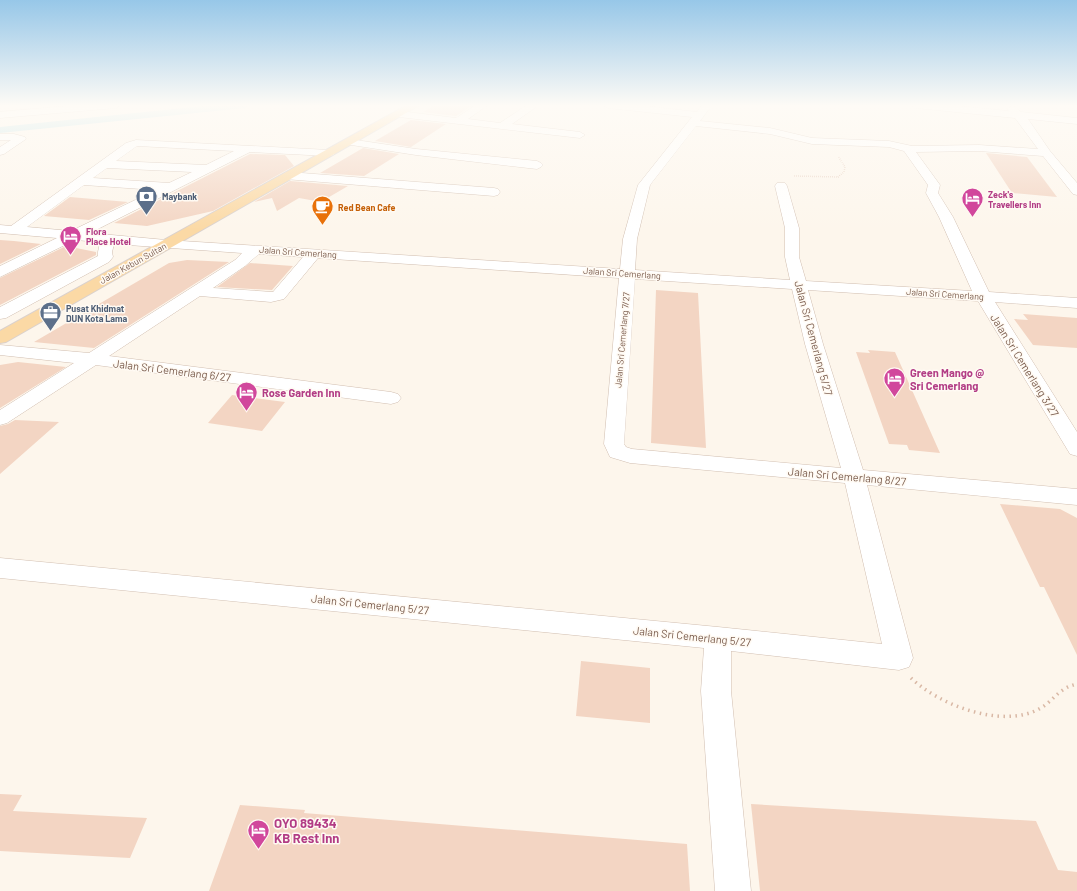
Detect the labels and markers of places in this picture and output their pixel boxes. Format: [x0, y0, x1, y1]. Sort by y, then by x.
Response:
bank icon: Maybank [133, 183, 159, 216]
hotel icon: Zeck's Travellers Inn [960, 186, 986, 219]
place label: Zeck's Travellers Inn [988, 189, 1041, 210]
place label: Maybank [162, 191, 197, 202]
cafe icon: Red Bean Cafe [310, 194, 336, 227]
place label: Red Bean Cafe [338, 202, 395, 213]
hotel icon: Flora Place Hotel [57, 223, 83, 256]
place label: Flora Place Hotel [86, 226, 131, 247]
office icon: Pusat Khidmat DUN Kota Lama [38, 300, 64, 333]
place label: Pusat Khidmat DUN Kota Lama [66, 303, 128, 324]
hotel icon: Green Mango @ Sri Cemerlang [881, 365, 907, 398]
place label: Green Mango @ Sri Cemerlang [910, 366, 984, 392]
hotel icon: Rose Garden Inn [234, 379, 260, 412]
place label: Rose Garden Inn [262, 386, 340, 399]
place label: OYO 89434 KB Rest Inn [274, 815, 339, 846]
hotel icon: OYO 89434 KB Rest Inn [245, 817, 271, 850]

